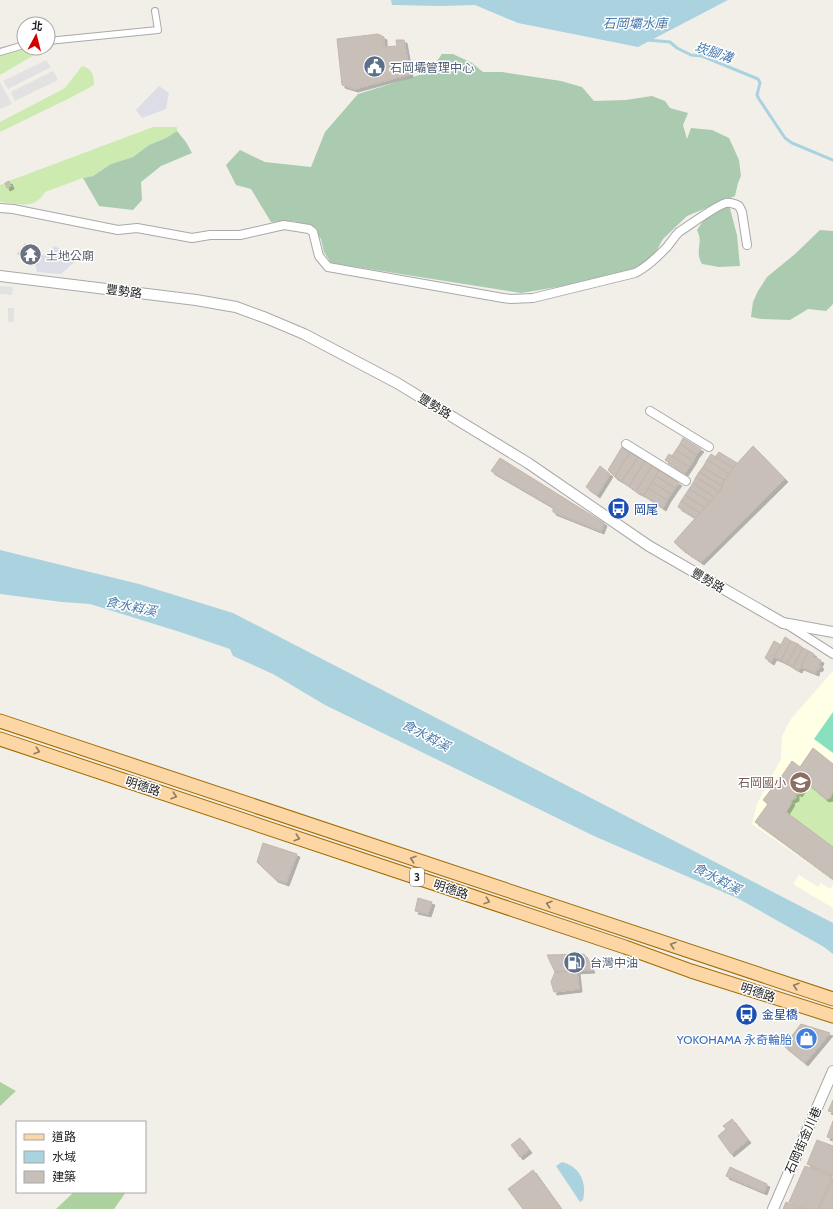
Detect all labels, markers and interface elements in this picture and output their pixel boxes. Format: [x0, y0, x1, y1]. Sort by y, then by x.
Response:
water label: 石岡壩水庫 [602, 15, 669, 31]
north arrow [16, 16, 56, 56]
text: 北 [31, 18, 44, 34]
water label: 崁腳溝 [693, 38, 737, 67]
public building icon: 石岡壩管理中心 [361, 54, 387, 80]
place label: 石岡壩管理中心 [390, 60, 474, 75]
temple icon: 土地公廟 [18, 242, 44, 268]
place label: 土地公廟 [46, 248, 94, 263]
street label: 豐勢路 [105, 281, 143, 301]
street label: 豐勢路 [416, 390, 454, 422]
bus stop icon: 岡尾 [606, 496, 632, 522]
place label: 岡尾 [634, 502, 658, 517]
street label: 豐勢路 [689, 565, 727, 595]
water label: 食水嵙溪 [104, 593, 160, 620]
water label: 食水嵙溪 [399, 716, 454, 755]
one-way arrow [33, 746, 40, 755]
school or university icon: 石岡國小 [788, 769, 814, 795]
street label: 明德路 [124, 773, 162, 799]
place label: 石岡國小 [738, 775, 786, 790]
one-way arrow [170, 792, 177, 800]
one-way arrow [293, 833, 300, 841]
one-way arrow [409, 855, 416, 863]
water label: 食水嵙溪 [690, 859, 745, 898]
road number: 3 [410, 868, 424, 886]
street label: 明德路 [432, 876, 470, 902]
one-way arrow [483, 896, 490, 905]
one-way arrow [546, 900, 553, 909]
one-way arrow [669, 941, 676, 950]
fuel station icon: 台灣中油 [562, 949, 588, 975]
place label: 台灣中油 [590, 955, 638, 970]
street label: 明德路 [739, 979, 777, 1005]
one-way arrow [793, 983, 800, 991]
bus stop icon: 金星橋 [733, 1001, 759, 1027]
place label: 金星橋 [762, 1007, 798, 1022]
shop icon: YOKOHAMA 永奇輪胎 [794, 1026, 820, 1052]
place label: YOKOHAMA 永奇輪胎 [676, 1032, 792, 1047]
street label: 石岡街金川巷 [782, 1104, 824, 1176]
legend [16, 1121, 146, 1193]
text: 道路 [52, 1129, 76, 1144]
text: 水域 [52, 1149, 76, 1164]
text: 建築 [52, 1169, 76, 1184]

